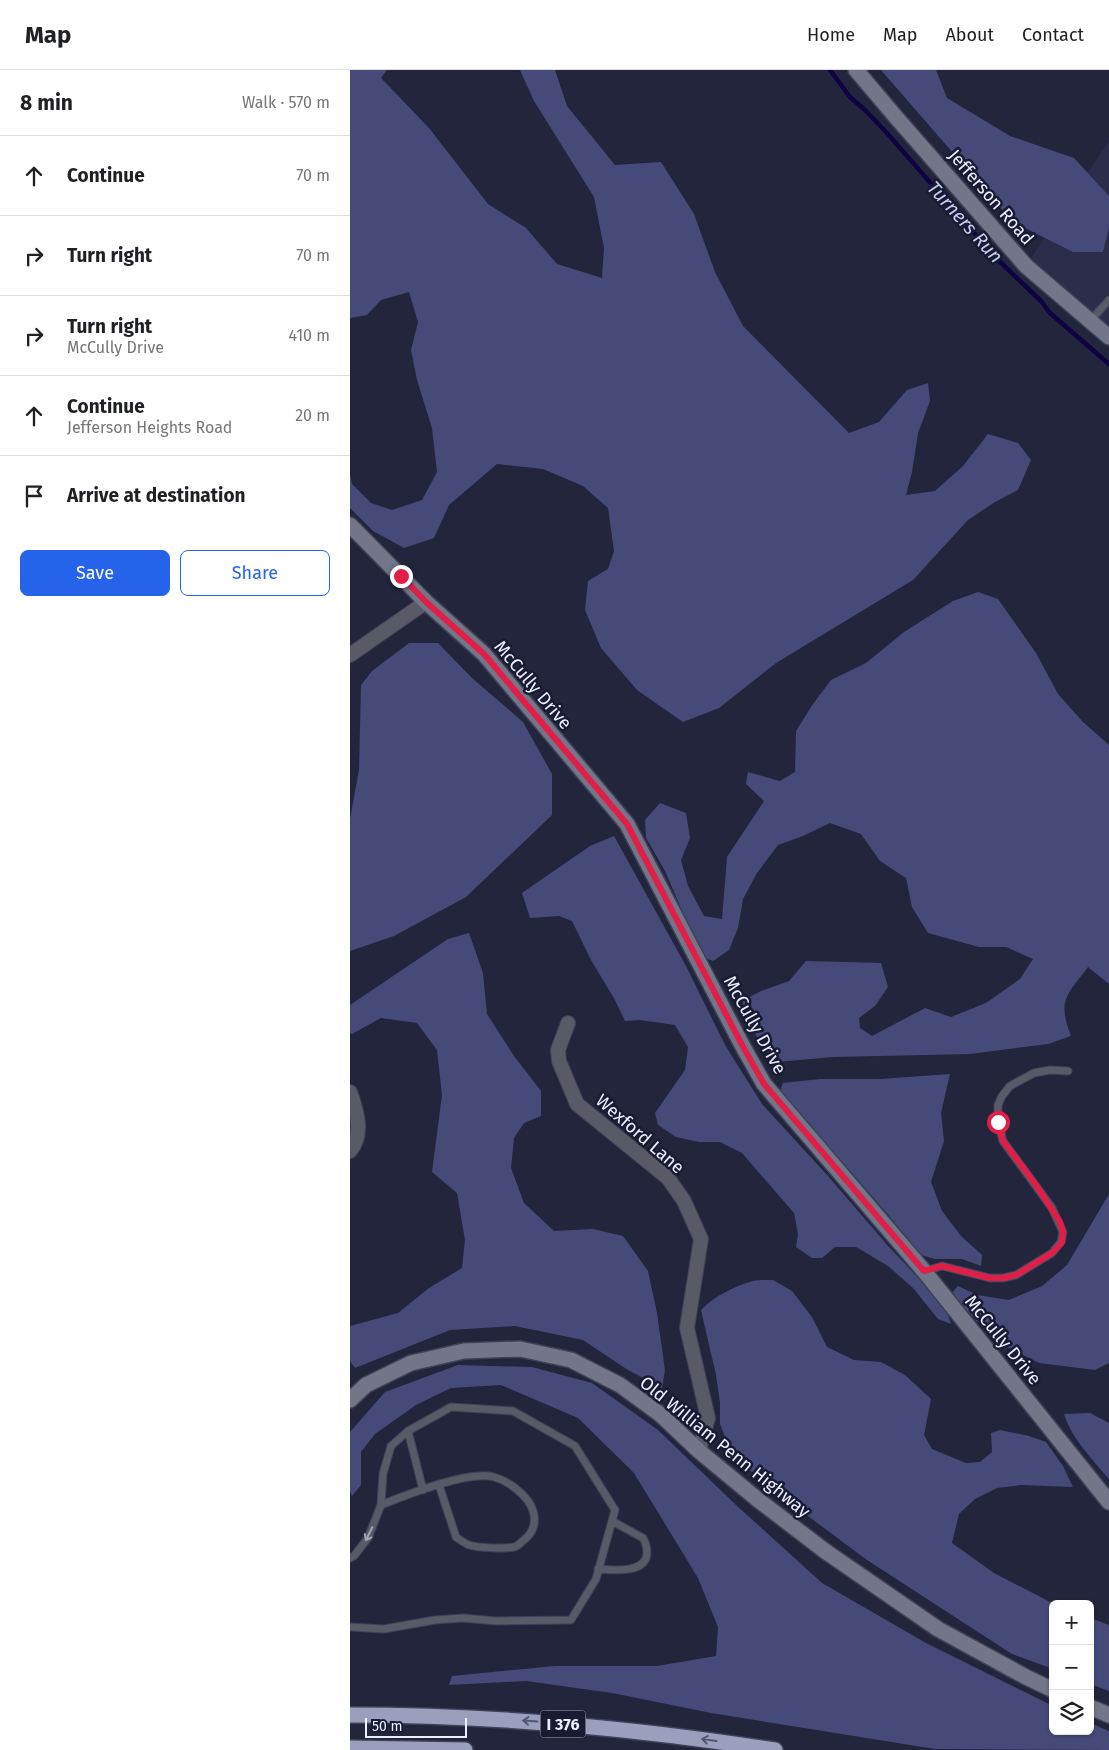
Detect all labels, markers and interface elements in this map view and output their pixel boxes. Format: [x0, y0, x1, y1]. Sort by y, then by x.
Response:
text: Map [25, 21, 71, 49]
text: Home [807, 24, 855, 46]
text: Map [883, 24, 917, 46]
text: About [945, 24, 994, 46]
text: Contact [1022, 24, 1084, 46]
text: 8 min [20, 90, 73, 116]
text: Walk · 570 m [242, 93, 330, 112]
street label: Jefferson Road [944, 145, 1038, 249]
icon: ahead [20, 162, 48, 190]
text: Continue [67, 164, 145, 187]
text: 70 m [296, 166, 330, 185]
water label: Turners Run [922, 176, 1008, 268]
icon: right [20, 242, 48, 270]
text: Turn right [67, 244, 152, 267]
text: 70 m [296, 246, 330, 265]
text: Turn right [67, 315, 152, 338]
icon: right [20, 322, 48, 350]
text: 410 m [289, 326, 330, 345]
text: McCully Drive [67, 338, 164, 357]
text: Continue [67, 395, 145, 418]
icon: ahead [20, 402, 48, 430]
text: 20 m [295, 406, 330, 425]
text: Jefferson Heights Road [67, 418, 232, 437]
icon: arrive [20, 482, 48, 510]
text: Arrive at destination [67, 484, 246, 507]
button: Save [20, 550, 170, 596]
button: Share [180, 550, 330, 596]
route end [390, 565, 413, 588]
street label: McCully Drive [490, 636, 576, 734]
street label: McCully Drive [719, 972, 791, 1078]
street label: Wexford Lane [591, 1090, 689, 1178]
route start [987, 1111, 1010, 1134]
street label: McCully Drive [960, 1291, 1046, 1389]
street label: Old William Penn Highway [635, 1372, 815, 1523]
one-way arrow [364, 1526, 373, 1541]
map controls [1049, 1600, 1094, 1735]
button: + [1049, 1600, 1094, 1645]
button: − [1049, 1645, 1094, 1690]
button: layers [1049, 1690, 1094, 1735]
road number: I 376 [540, 1710, 586, 1738]
scale bar [365, 1715, 468, 1738]
one-way arrow [523, 1716, 539, 1726]
text: 50 m [372, 1718, 403, 1735]
one-way arrow [702, 1735, 718, 1745]

